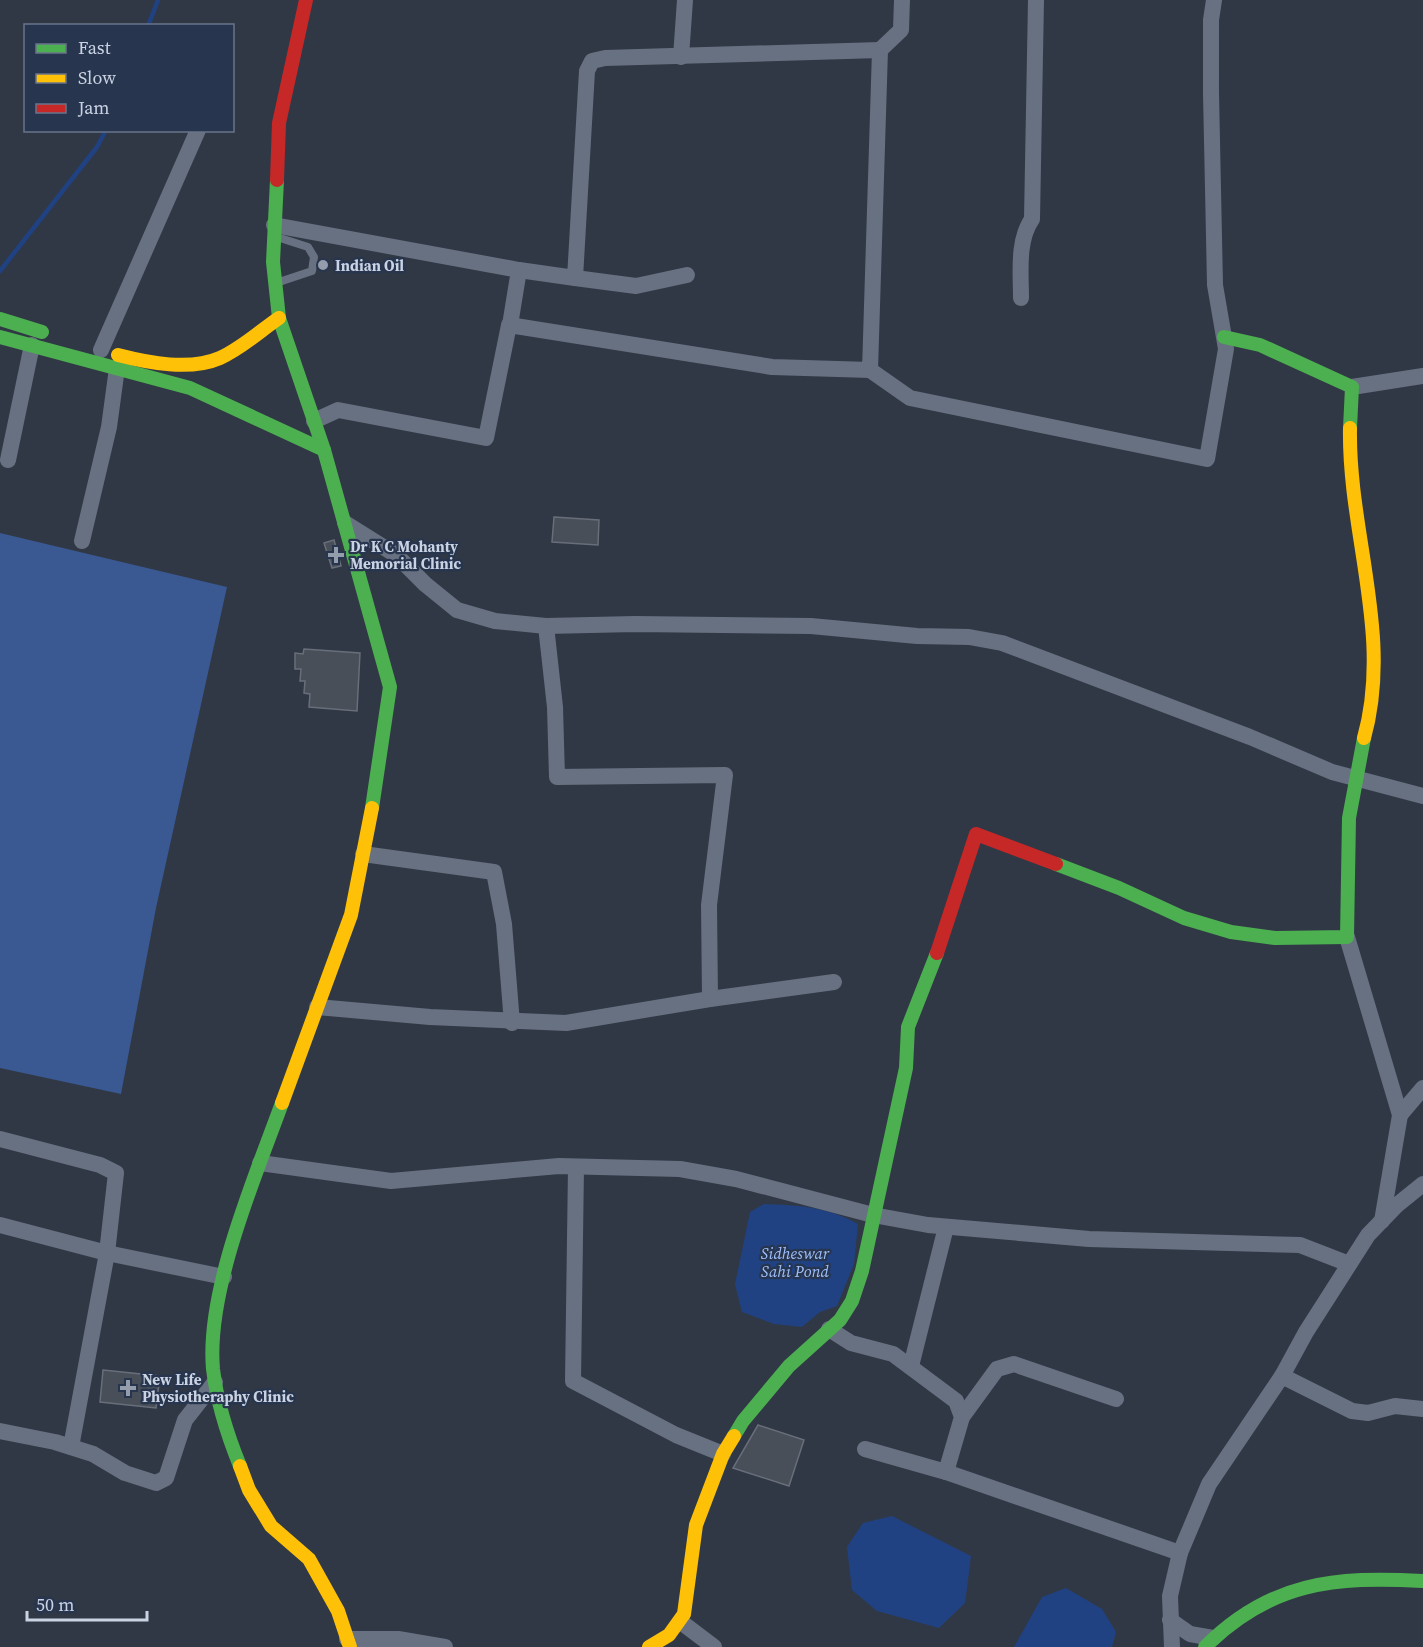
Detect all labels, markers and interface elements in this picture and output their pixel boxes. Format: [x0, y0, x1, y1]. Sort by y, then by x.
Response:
legend [24, 24, 234, 132]
text: Fast [78, 35, 111, 60]
text: Slow [78, 65, 116, 90]
text: Jam [77, 95, 110, 120]
place label: Indian Oil [335, 255, 404, 276]
marker: Indian Oil [316, 258, 330, 272]
place label: Dr K C Mohanty Memorial Clinic [350, 536, 462, 574]
marker: Dr K C Mohanty Memorial Clinic [327, 546, 345, 564]
water label: Sidheswar Sahi Pond [761, 1242, 830, 1282]
place label: New Life Physiotheraphy Clinic [142, 1369, 294, 1407]
marker: New Life Physiotheraphy Clinic [119, 1379, 137, 1397]
scale bar [27, 1584, 147, 1622]
text: 50 m [36, 1592, 74, 1617]

